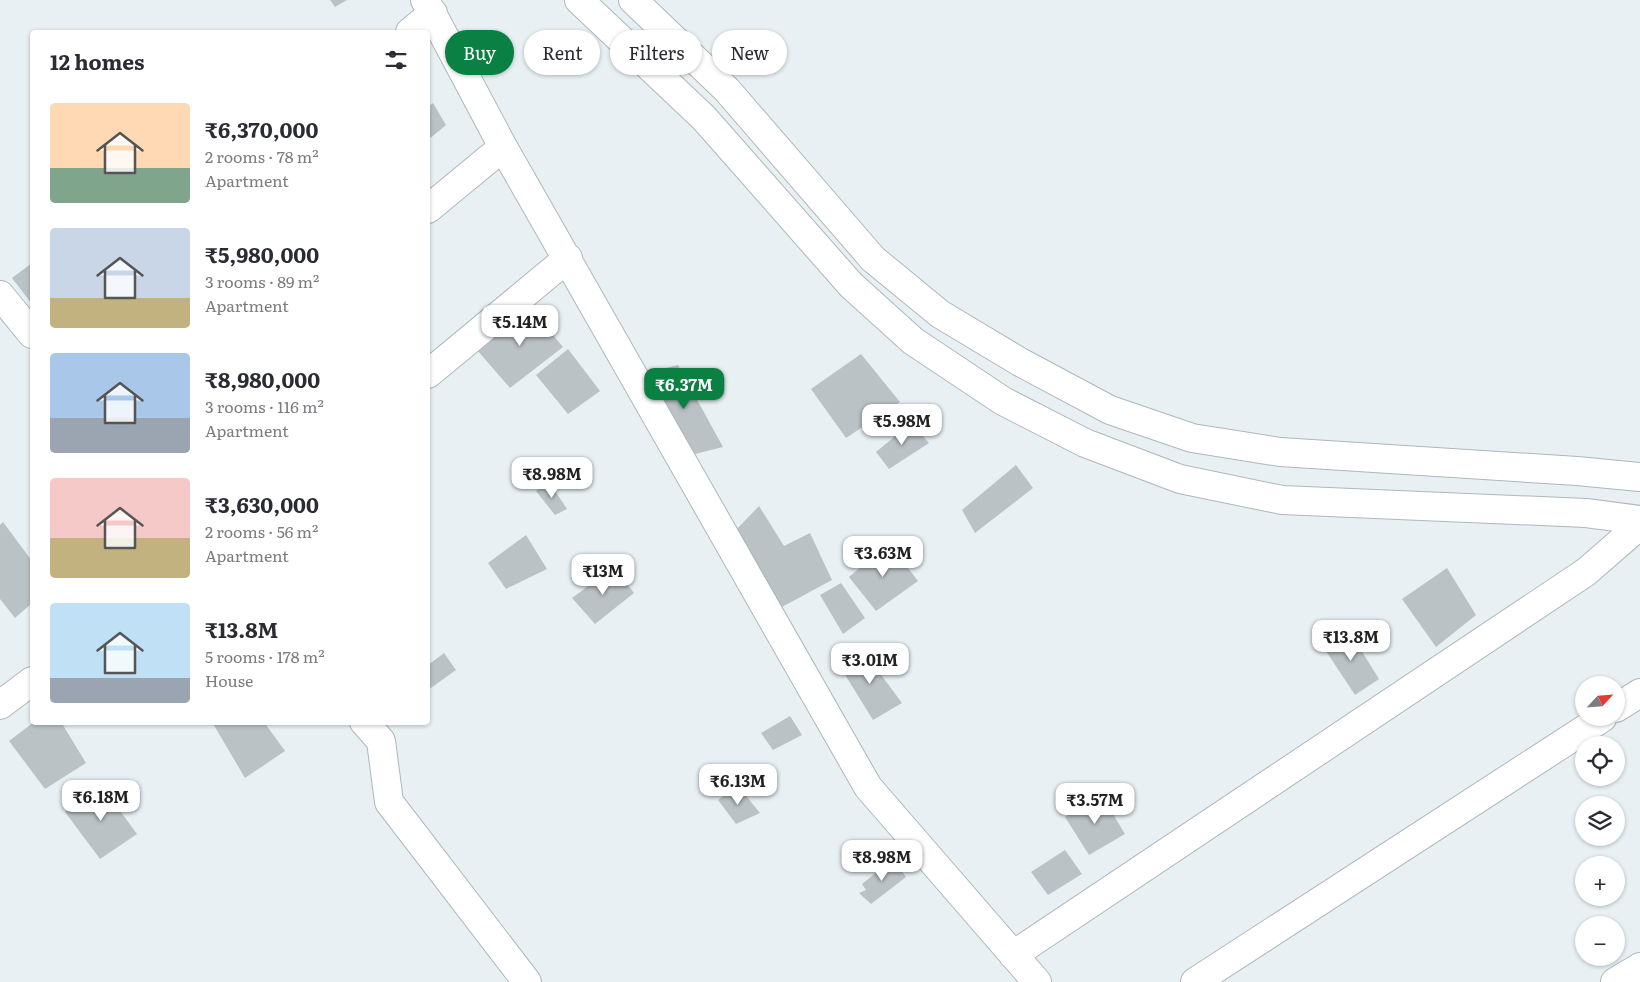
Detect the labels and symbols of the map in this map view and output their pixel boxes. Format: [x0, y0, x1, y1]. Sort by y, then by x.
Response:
pin: ₹5.14M [479, 304, 561, 347]
pin: ₹6.37M [643, 368, 725, 410]
pin: ₹5.98M [861, 404, 943, 446]
pin: ₹8.98M [511, 456, 593, 499]
pin: ₹3.63M [842, 536, 924, 578]
pin: ₹13M [573, 554, 633, 596]
pin: ₹13.8M [1310, 620, 1392, 662]
pin: ₹3.01M [829, 642, 911, 685]
north arrow [1575, 676, 1625, 726]
pin: ₹6.13M [697, 764, 779, 806]
pin: ₹6.18M [60, 780, 142, 822]
pin: ₹3.57M [1054, 782, 1136, 825]
pin: ₹8.98M [841, 840, 923, 882]

